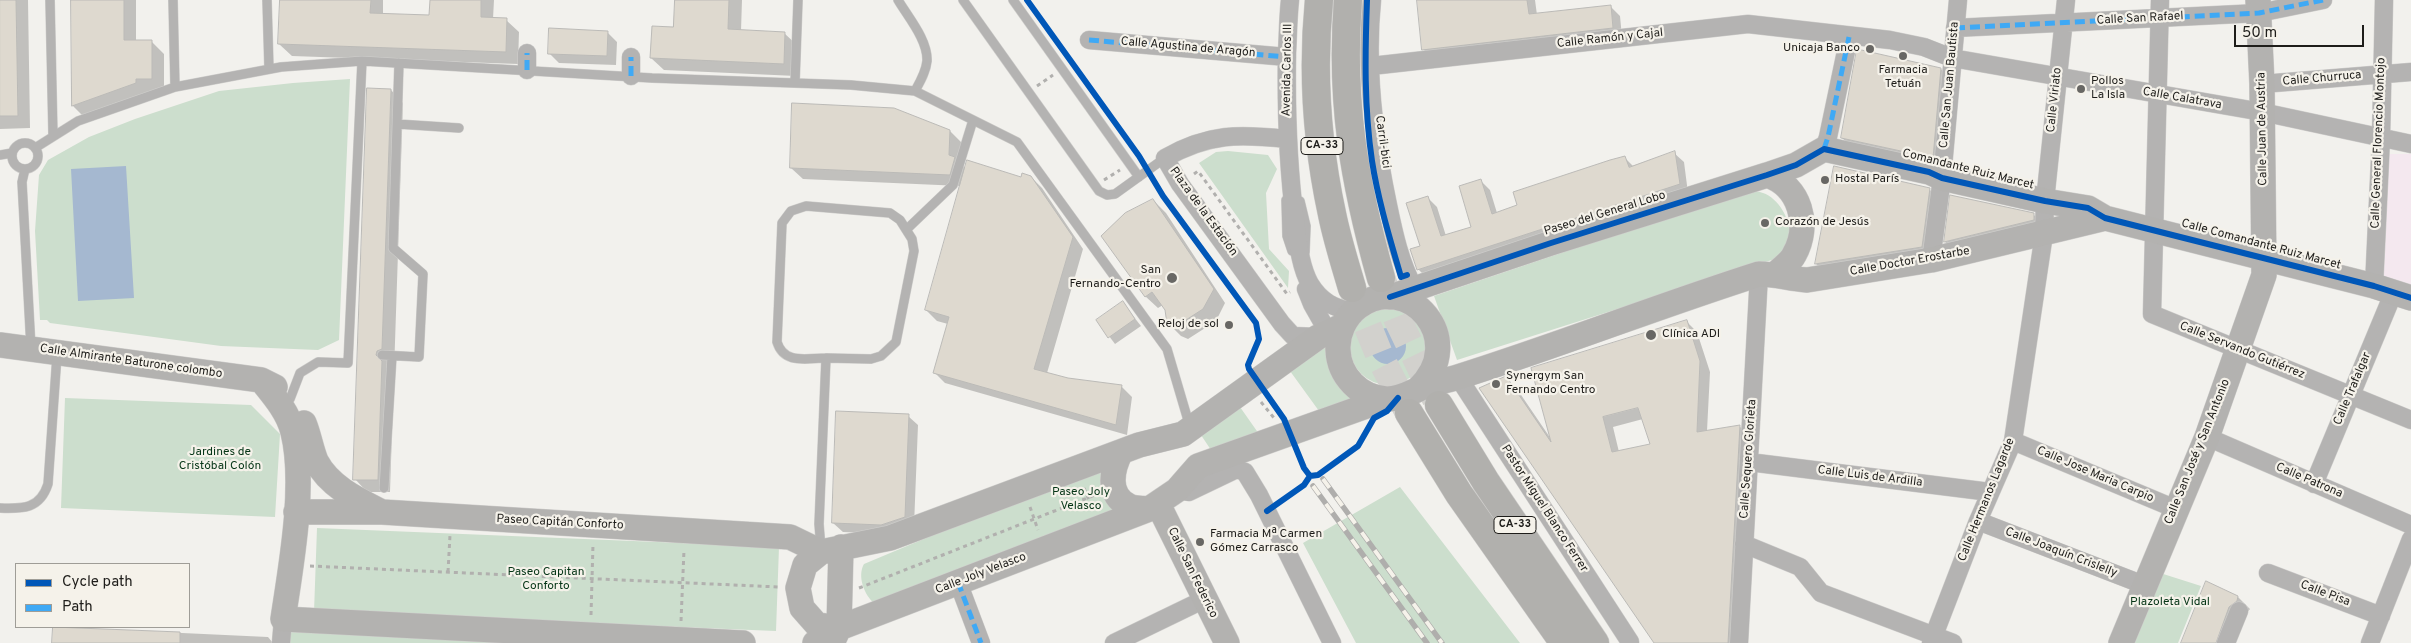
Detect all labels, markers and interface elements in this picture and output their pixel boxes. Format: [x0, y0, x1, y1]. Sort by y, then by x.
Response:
street label: Calle San Rafael [2096, 10, 2184, 28]
scale bar [2236, 15, 2366, 47]
street label: Calle San Juan Bautista [1937, 21, 1963, 149]
street label: Avenida Carlos III [1280, 23, 1296, 117]
text: 50 m [2242, 24, 2277, 43]
street label: Calle Ramón y Cajal [1556, 26, 1664, 52]
street label: Calle Agustina de Aragón [1120, 35, 1256, 61]
place label: Unicaja Banco [1783, 42, 1860, 56]
marker: Unicaja Banco [1864, 43, 1876, 55]
marker: Farmacia Tetuán [1897, 50, 1909, 62]
street label: Calle General Florencio Montojo [2369, 57, 2389, 229]
place label: Farmacia Tetuán [1879, 64, 1927, 92]
street label: Calle Viriato [2044, 67, 2066, 133]
street label: Calle Churruca [2282, 68, 2362, 90]
street label: Calle Juan de Austria [2255, 72, 2271, 186]
place label: Pollos La Isla [2091, 75, 2125, 103]
marker: Pollos La Isla [2075, 83, 2087, 95]
street label: Calle Calatrava [2141, 85, 2223, 113]
street label: Carril-bici [1371, 115, 1393, 169]
road number: CA-33 [1301, 138, 1343, 154]
street label: Comandante Ruiz Marcet [1901, 147, 2035, 193]
street label: Plaza de la Estación [1166, 165, 1240, 259]
place label: Hostal París [1835, 173, 1899, 187]
marker: Hostal París [1819, 174, 1831, 186]
street label: Paseo del General Lobo [1542, 189, 1668, 239]
place label: Corazón de Jesús [1775, 216, 1869, 230]
marker: Corazón de Jesús [1759, 217, 1771, 229]
street label: Calle Comandante Ruiz Marcet [2180, 217, 2342, 273]
street label: Calle Doctor Erostarbe [1849, 244, 1971, 280]
place label: San Fernando-Centro [1069, 264, 1161, 292]
marker: San Fernando-Centro [1165, 271, 1179, 285]
place label: Reloj de sol [1158, 318, 1219, 332]
marker: Reloj de sol [1223, 319, 1235, 331]
street label: Calle Servando Gutiérrez [2177, 319, 2307, 383]
marker: Clínica ADI [1644, 328, 1658, 342]
place label: Clínica ADI [1662, 328, 1720, 342]
street label: Calle Almirante Baturone colombo [39, 342, 223, 382]
street label: Calle Trafalgar [2331, 350, 2375, 428]
place label: Synergym San Fernando Centro [1506, 370, 1596, 398]
street label: Calle San José y San Antonio [2162, 377, 2234, 527]
marker: Synergym San Fernando Centro [1490, 378, 1502, 390]
street label: Calle Sequero Glorieta [1738, 399, 1760, 519]
street label: Calle Hermanos Lagarde [1956, 436, 2018, 564]
street label: Pastor Miguel Blanco Ferrer [1497, 443, 1591, 575]
street label: Calle Jose Maria Carpio [2034, 444, 2156, 506]
park label: Jardines de Cristóbal Colón [179, 446, 261, 474]
street label: Calle Patrona [2273, 460, 2345, 502]
street label: Calle Luis de Ardilla [1817, 463, 1923, 491]
park label: Paseo Joly Velasco [1052, 486, 1110, 514]
street label: Paseo Capitán Conforto [496, 512, 624, 534]
road number: CA-33 [1494, 516, 1536, 534]
street label: Calle San Federico [1164, 525, 1220, 621]
street label: Calle Joaquín Crislelly [2003, 525, 2119, 581]
place label: Farmacia Mª Carmen Gómez Carrasco [1210, 528, 1322, 556]
marker: Farmacia Mª Carmen Gómez Carrasco [1194, 536, 1206, 548]
street label: Calle Joly Velasco [934, 550, 1028, 598]
legend [15, 563, 190, 628]
park label: Paseo Capitan Conforto [507, 566, 585, 594]
text: Cycle path [62, 573, 133, 592]
street label: Calle Pisa [2298, 578, 2352, 610]
park label: Plazoleta Vidal [2130, 596, 2210, 610]
text: Path [62, 598, 93, 617]

